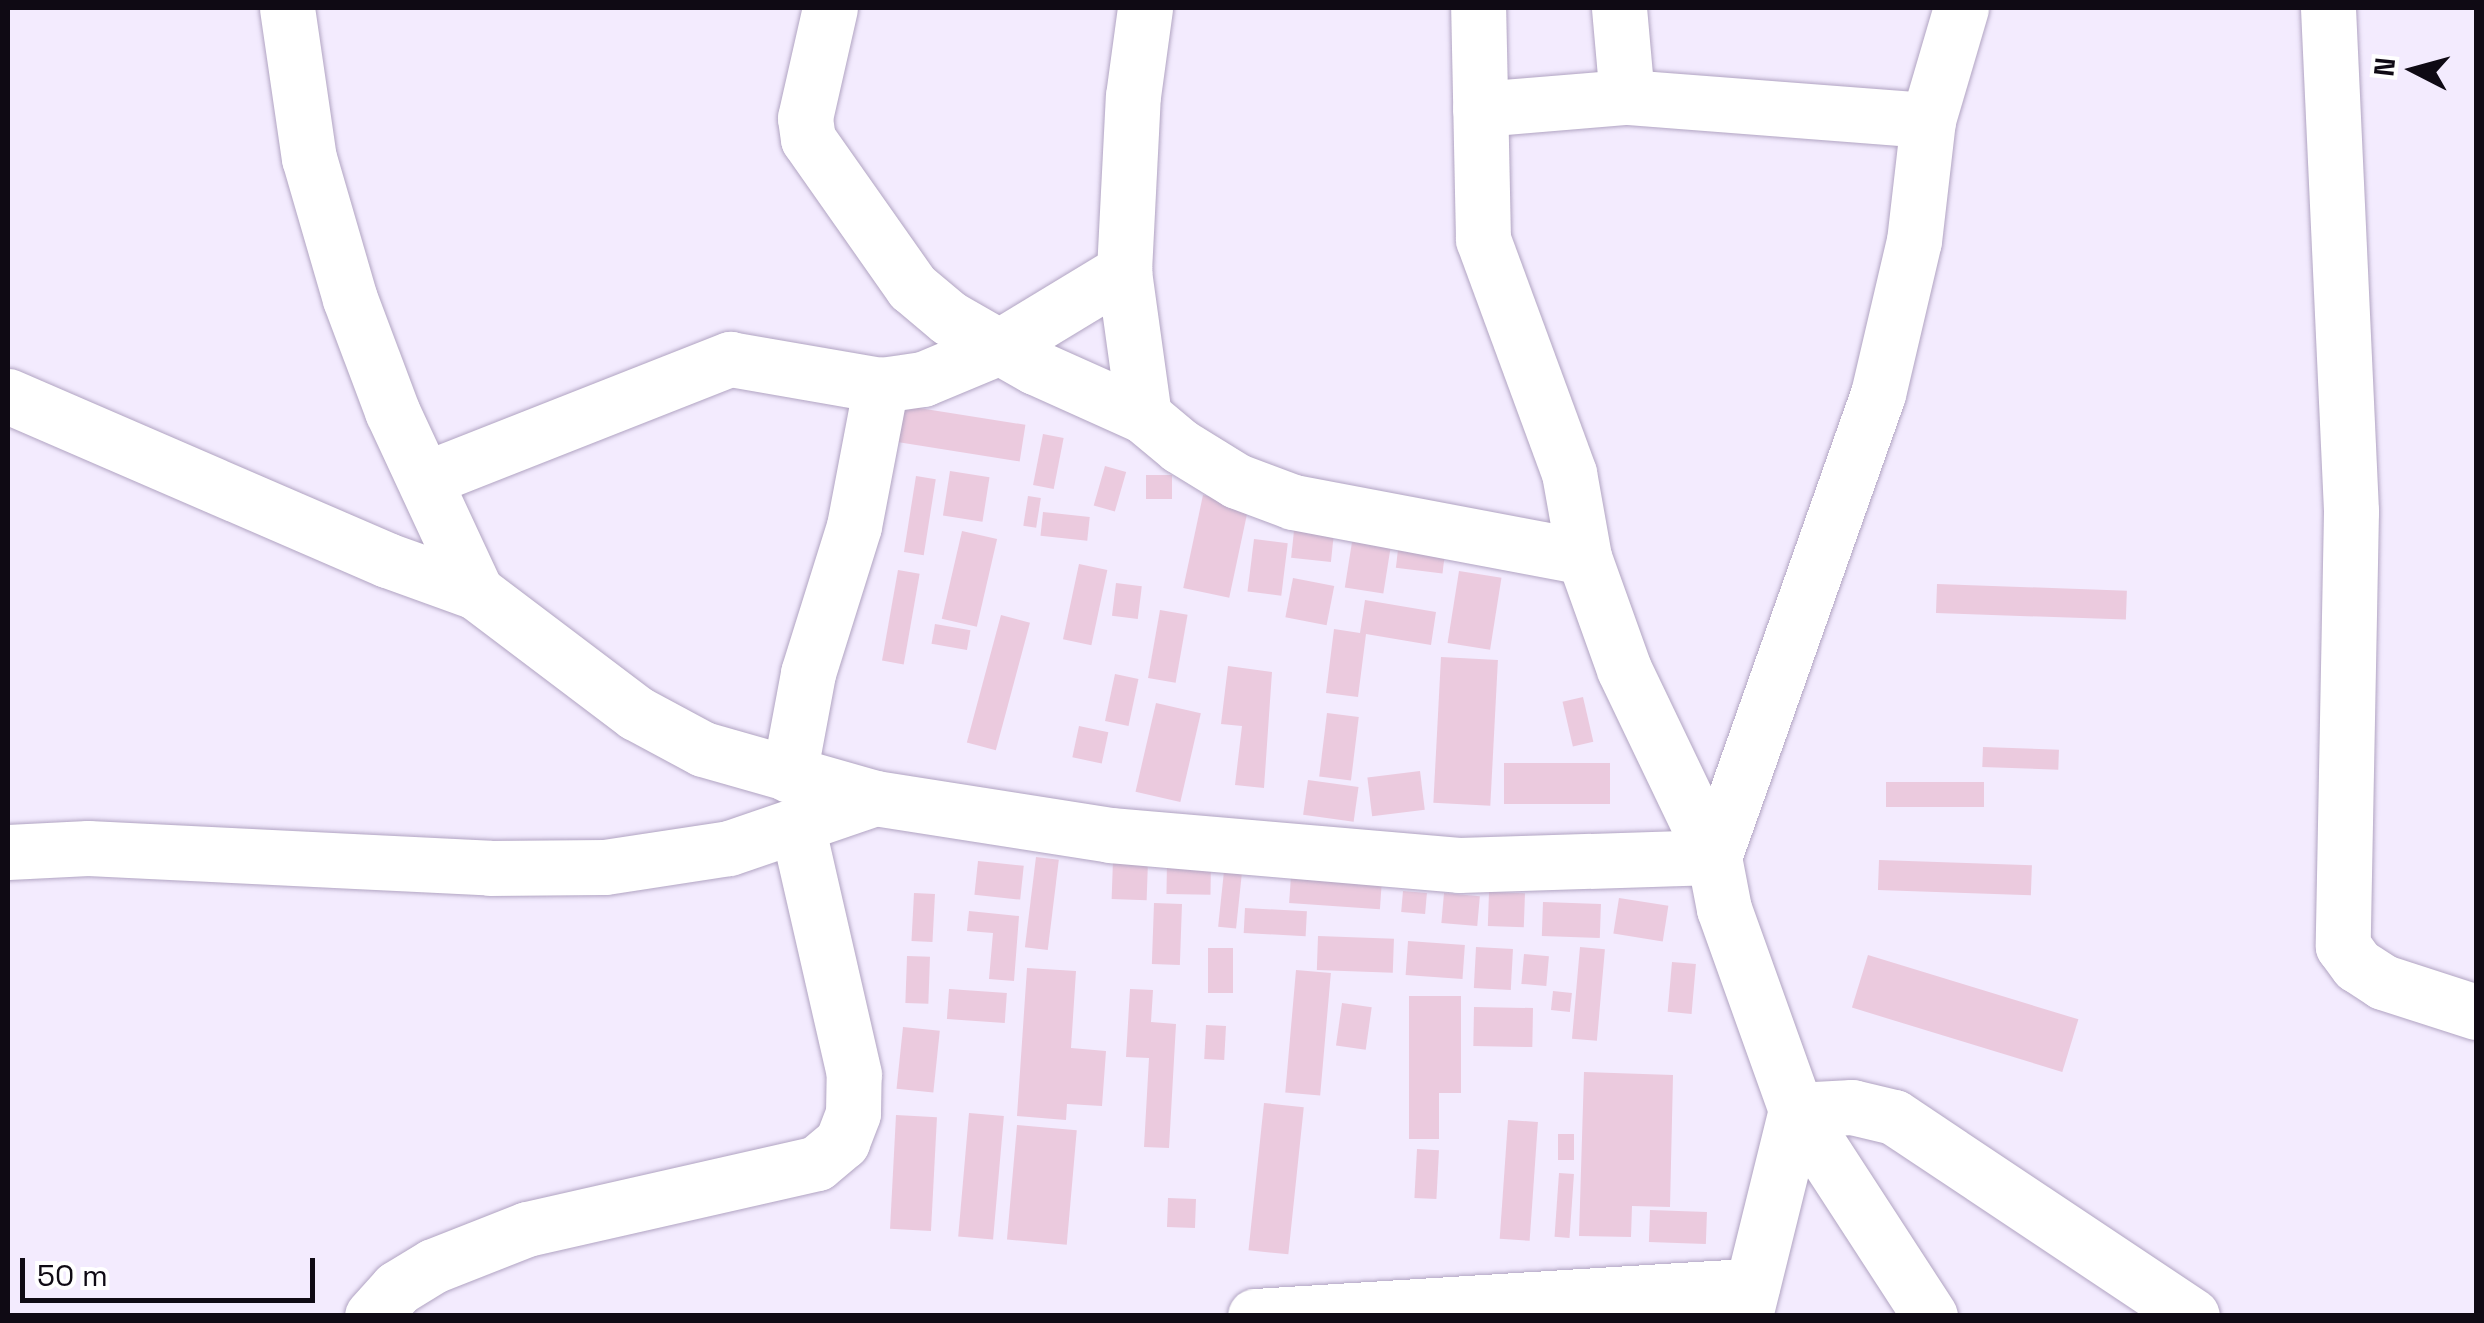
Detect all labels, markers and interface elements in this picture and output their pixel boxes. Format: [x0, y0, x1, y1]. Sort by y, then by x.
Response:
north arrow [2364, 20, 2464, 120]
text: N [2365, 56, 2403, 78]
scale bar [25, 1238, 320, 1300]
text: 50 m [37, 1256, 108, 1295]

